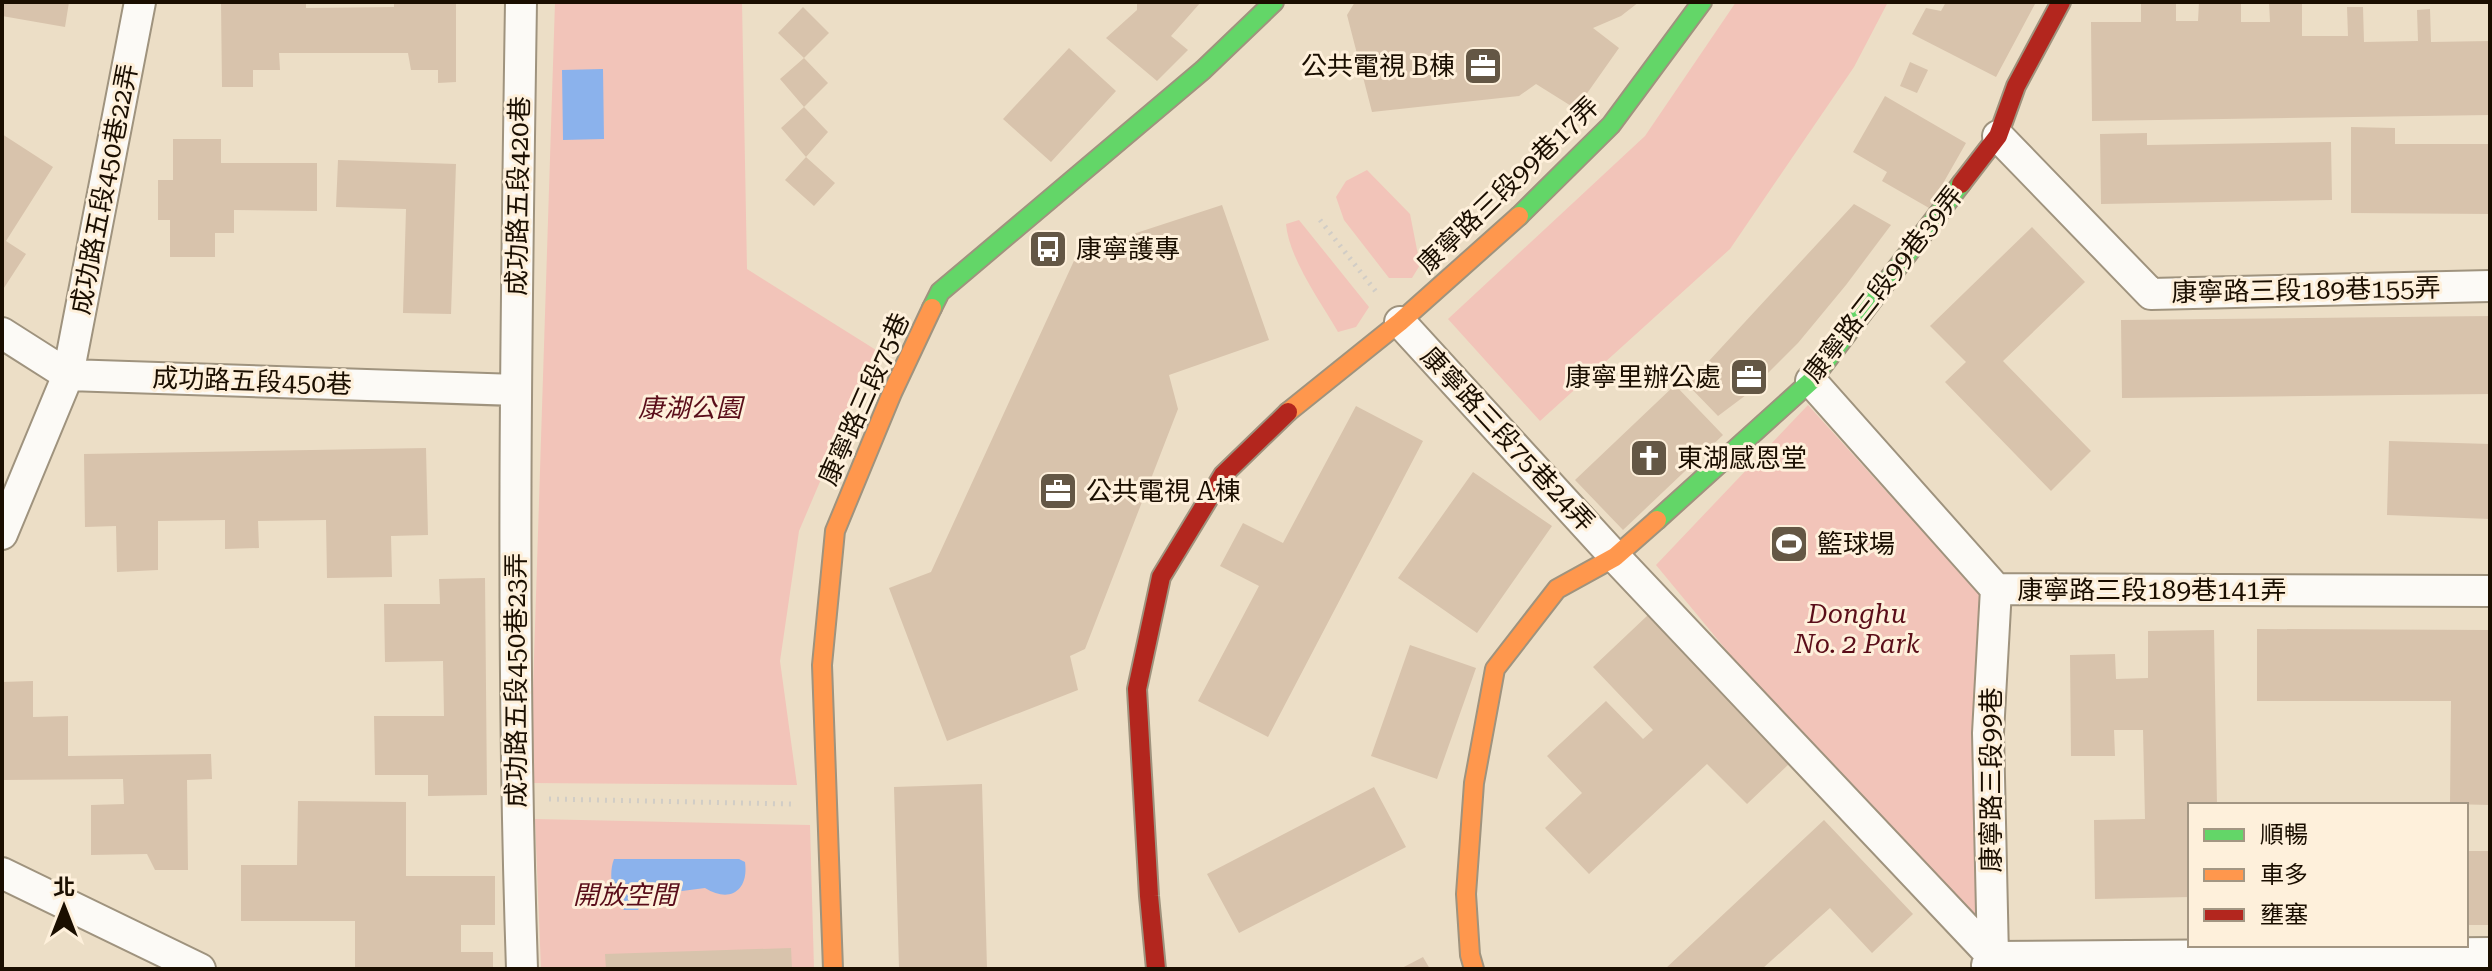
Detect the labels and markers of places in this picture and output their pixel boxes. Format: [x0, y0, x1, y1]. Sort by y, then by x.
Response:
office icon: 公共電視 B棟 [1462, 45, 1504, 87]
place label: 公共電視 B棟 [1301, 51, 1455, 81]
bus stop icon: 康寧護專 [1027, 228, 1069, 270]
place label: 康寧護專 [1076, 234, 1180, 264]
office icon: 康寧里辦公處 [1728, 356, 1770, 398]
place label: 康寧里辦公處 [1565, 362, 1721, 392]
church icon: 東湖感恩堂 [1628, 437, 1670, 479]
place label: 東湖感恩堂 [1677, 443, 1807, 473]
office icon: 公共電視 A棟 [1037, 470, 1079, 512]
place label: 公共電視 A棟 [1086, 476, 1241, 506]
sports icon: 籃球場 [1768, 523, 1810, 565]
place label: 籃球場 [1817, 529, 1895, 559]

